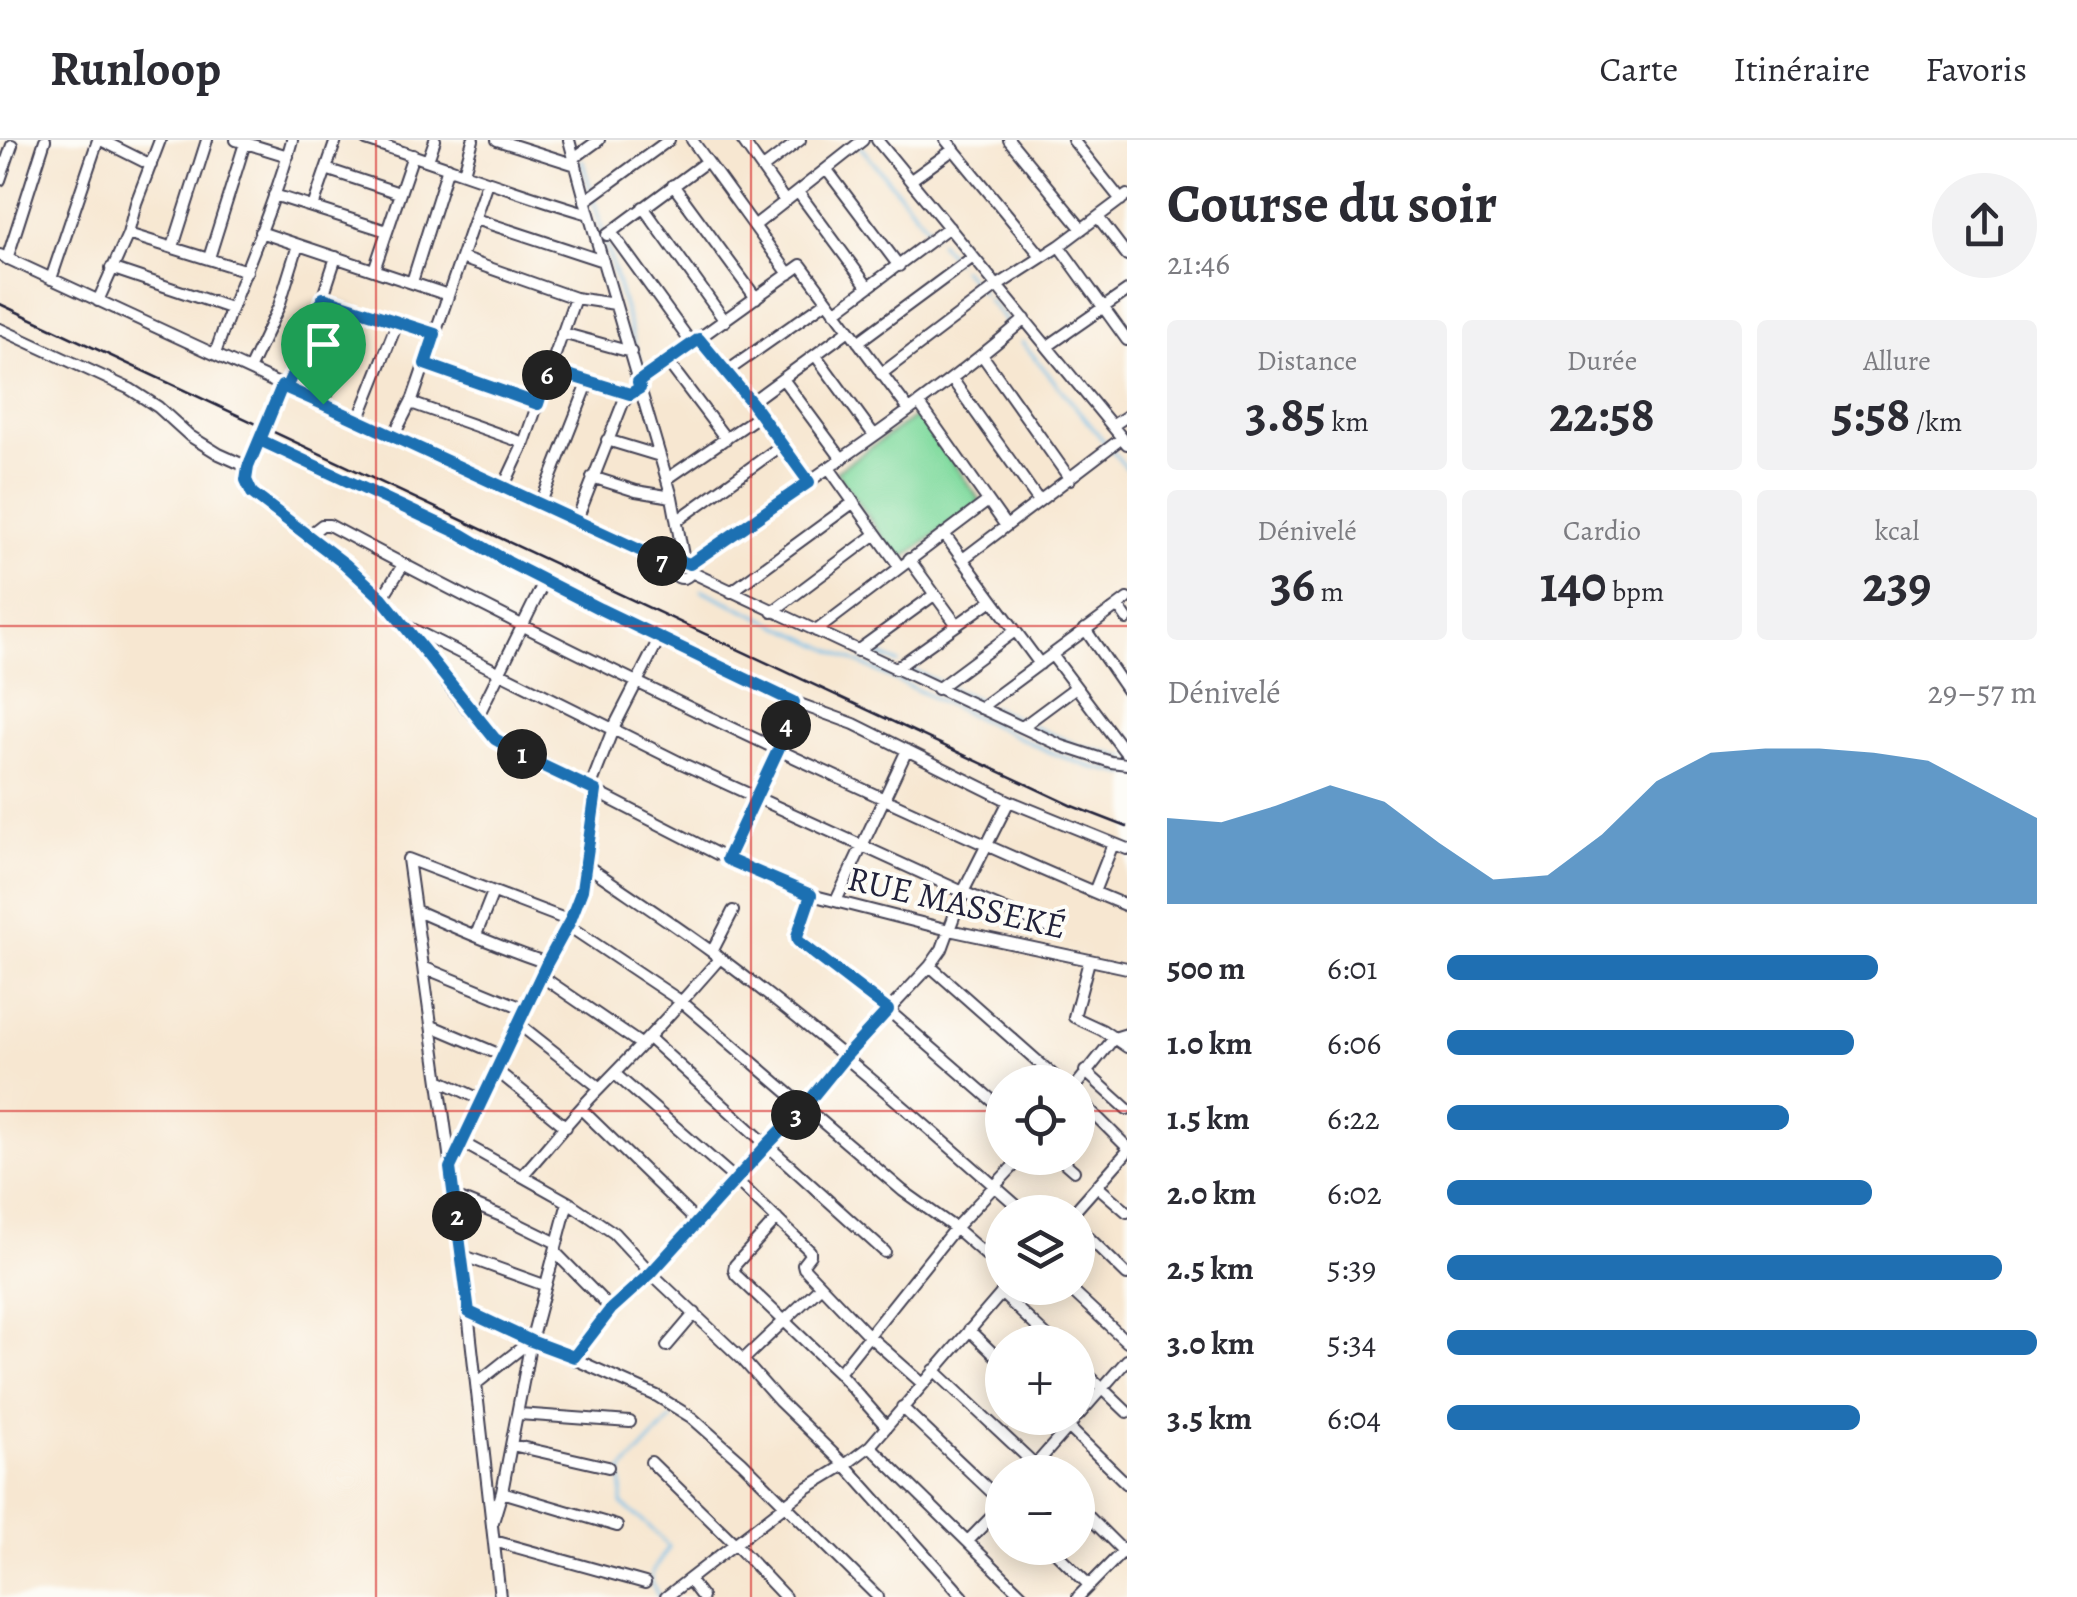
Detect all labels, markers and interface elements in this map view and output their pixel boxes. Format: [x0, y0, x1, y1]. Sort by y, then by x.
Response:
text: Runloop [50, 36, 221, 102]
text: Carte [1599, 45, 1678, 93]
text: Itinéraire [1733, 45, 1870, 93]
text: Favoris [1925, 45, 2027, 93]
text: Course du soir [1167, 166, 1497, 241]
button: share [1932, 173, 2037, 278]
text: 21:46 [1167, 241, 1230, 285]
pin [281, 302, 366, 405]
icon: arrive [296, 317, 351, 372]
text: Distance [1257, 342, 1357, 380]
text: Durée [1567, 342, 1637, 380]
text: Allure [1863, 342, 1931, 380]
pin: 6 [522, 350, 572, 400]
text: 6 [540, 356, 554, 394]
text: 3.85 [1245, 380, 1326, 448]
text: 22:58 [1549, 380, 1655, 448]
text: 5:58 [1832, 380, 1910, 448]
text: km [1326, 403, 1369, 441]
text: /km [1910, 403, 1962, 441]
text: Dénivelé [1257, 512, 1357, 550]
text: Cardio [1563, 512, 1641, 550]
text: kcal [1875, 512, 1919, 550]
pin: 7 [637, 536, 687, 586]
text: 7 [656, 542, 668, 580]
text: 36 [1270, 550, 1315, 618]
text: 140 [1540, 550, 1606, 618]
text: 239 [1863, 550, 1931, 618]
text: m [1315, 573, 1344, 611]
text: bpm [1606, 573, 1664, 611]
text: Dénivelé [1167, 670, 1281, 714]
text: 29–57 m [1928, 670, 2037, 714]
pin: 4 [761, 700, 811, 750]
text: 4 [779, 706, 793, 744]
pin: 1 [497, 729, 547, 779]
text: 1 [517, 735, 527, 773]
street label: RUE MASSEKÉ [843, 854, 1071, 950]
text: 500 m [1167, 946, 1245, 990]
text: 6:01 [1327, 946, 1377, 990]
text: 1.0 km [1167, 1021, 1252, 1065]
text: 6:06 [1327, 1021, 1381, 1065]
map controls [985, 1065, 1095, 1565]
button: locate [985, 1065, 1095, 1175]
pin: 3 [771, 1090, 821, 1140]
text: 3 [790, 1096, 802, 1134]
text: 1.5 km [1167, 1096, 1250, 1140]
text: 6:22 [1327, 1096, 1380, 1140]
text: 2.0 km [1167, 1171, 1256, 1215]
text: 6:02 [1327, 1171, 1382, 1215]
pin: 2 [432, 1191, 482, 1241]
button: layers [985, 1195, 1095, 1305]
text: 2 [450, 1197, 464, 1235]
text: 2.5 km [1167, 1246, 1254, 1290]
text: 5:39 [1327, 1246, 1376, 1290]
text: 3.0 km [1167, 1321, 1255, 1365]
text: 5:34 [1327, 1321, 1376, 1365]
button: + [985, 1325, 1095, 1435]
text: 3.5 km [1167, 1396, 1252, 1440]
text: 6:04 [1327, 1396, 1381, 1440]
button: − [985, 1455, 1095, 1565]

